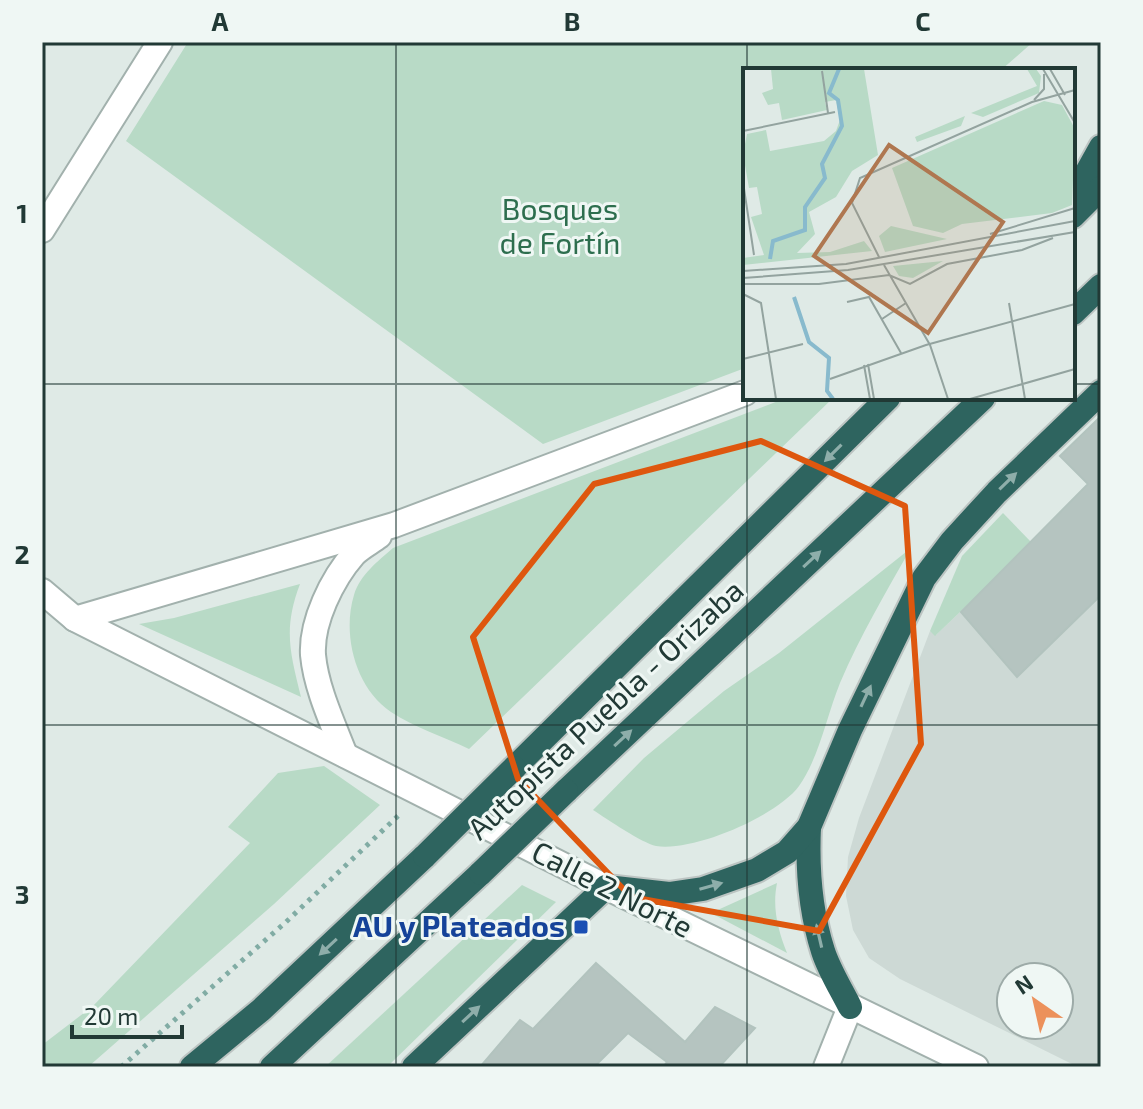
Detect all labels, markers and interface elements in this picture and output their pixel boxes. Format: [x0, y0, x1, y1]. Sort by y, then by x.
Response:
text: A [212, 5, 229, 36]
text: B [564, 5, 580, 36]
text: C [915, 5, 931, 36]
inset map [743, 68, 1075, 400]
park label: Bosques de Fortín [499, 190, 621, 260]
text: 1 [16, 197, 28, 228]
one-way arrow [824, 443, 843, 462]
one-way arrow [999, 472, 1018, 490]
text: 2 [14, 538, 30, 569]
one-way arrow [802, 551, 821, 569]
street label: Autopista Puebla - Orizaba [459, 571, 750, 846]
one-way arrow [859, 684, 873, 707]
one-way arrow [613, 729, 632, 747]
street label: Calle 2 Norte [527, 832, 699, 944]
text: 3 [15, 878, 29, 909]
one-way arrow [699, 879, 723, 892]
place label: AU y Plateados [353, 907, 565, 944]
marker: AU y Plateados [572, 918, 590, 936]
one-way arrow [812, 923, 825, 948]
one-way arrow [318, 938, 337, 956]
north arrow [995, 961, 1075, 1041]
text: N [1009, 968, 1037, 999]
scale bar [72, 989, 182, 1039]
text: 20 m [84, 1001, 138, 1030]
one-way arrow [461, 1005, 480, 1023]

